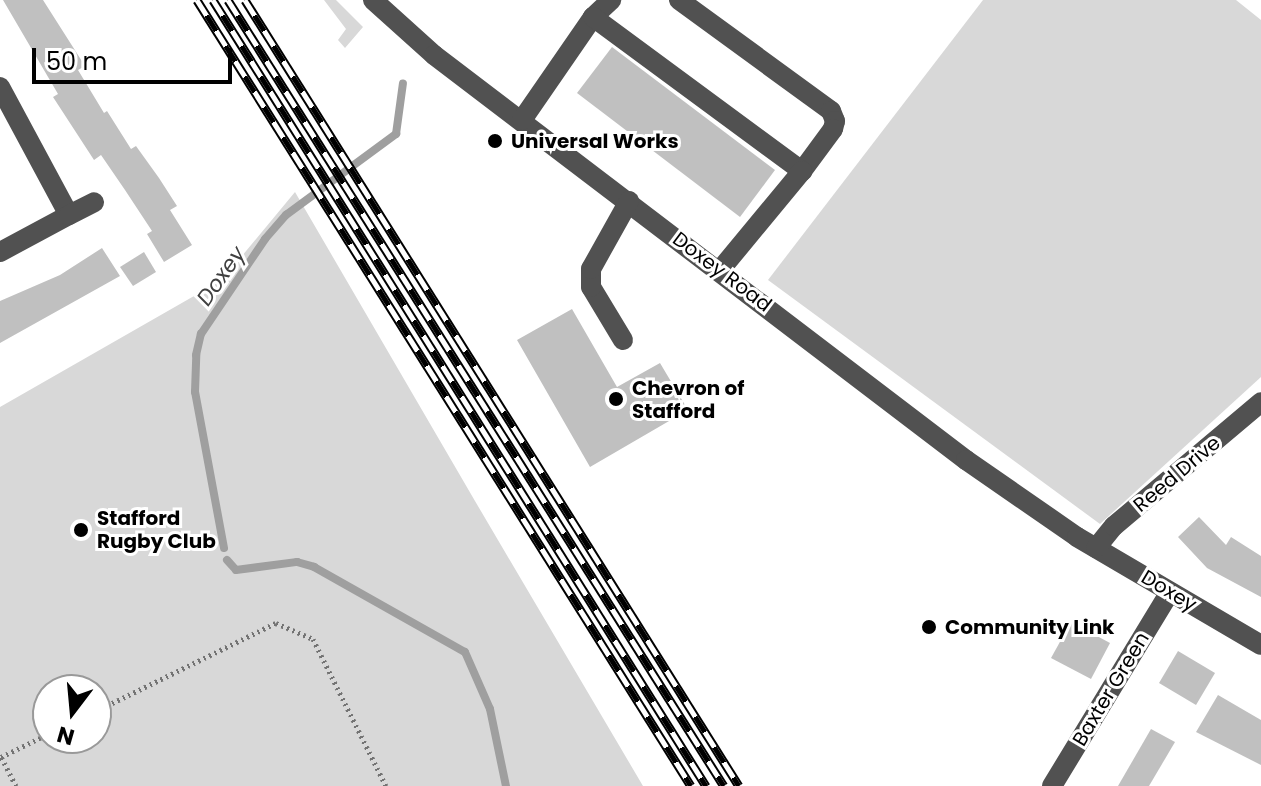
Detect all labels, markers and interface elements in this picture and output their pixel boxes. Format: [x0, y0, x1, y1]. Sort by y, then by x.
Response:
scale bar [36, 32, 236, 82]
text: 50 m [46, 45, 107, 78]
place label: Universal Works [511, 129, 679, 153]
marker: Universal Works [486, 132, 504, 150]
street label: Doxey Road [668, 227, 776, 317]
water label: Doxey [191, 241, 251, 311]
place label: Chevron of Stafford [632, 376, 745, 423]
marker: Chevron of Stafford [607, 390, 625, 408]
street label: Reed Drive [1129, 431, 1225, 517]
place label: Stafford Rugby Club [97, 506, 216, 553]
marker: Stafford Rugby Club [72, 521, 90, 539]
street label: Doxey [1137, 565, 1201, 617]
place label: Community Link [945, 615, 1114, 639]
marker: Community Link [920, 618, 938, 636]
street label: Baxter Green [1068, 628, 1154, 750]
north arrow [32, 674, 112, 754]
text: N [54, 718, 78, 753]

